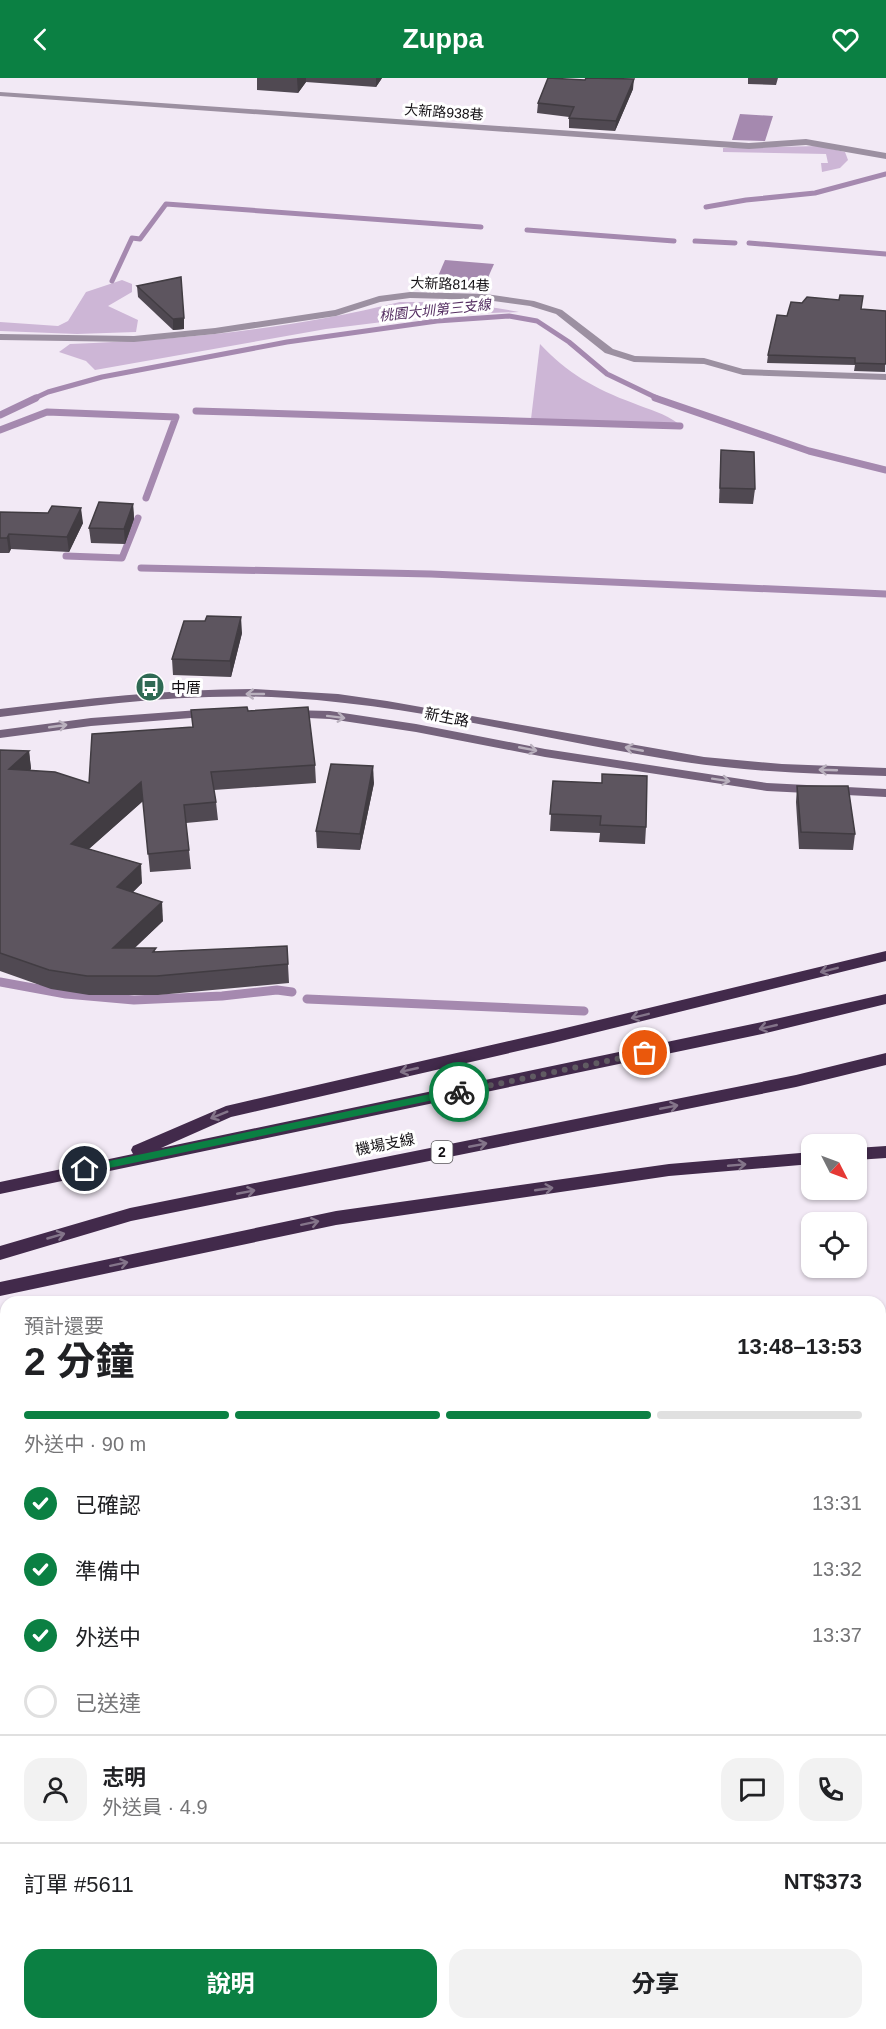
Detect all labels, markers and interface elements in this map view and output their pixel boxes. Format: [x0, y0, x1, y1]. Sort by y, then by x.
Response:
icon: back [24, 23, 57, 56]
icon: heart [829, 23, 862, 56]
text: Zuppa [403, 24, 484, 54]
street label: 大新路938巷 [404, 101, 484, 123]
street label: 大新路814巷 [410, 275, 490, 293]
water label: 桃園大圳第三支線 [378, 296, 494, 324]
bus stop icon: 中厝 [134, 671, 166, 703]
place label: 中厝 [171, 679, 201, 696]
one-way arrow [245, 688, 265, 700]
street label: 新生路 [423, 704, 471, 730]
one-way arrow [326, 711, 346, 722]
one-way arrow [48, 721, 67, 732]
one-way arrow [625, 743, 644, 754]
one-way arrow [518, 744, 538, 755]
one-way arrow [818, 765, 838, 776]
one-way arrow [710, 775, 730, 786]
one-way arrow [820, 964, 839, 976]
one-way arrow [630, 1010, 649, 1022]
one-way arrow [759, 1021, 778, 1033]
pin [619, 1027, 670, 1078]
icon: bag [628, 1036, 661, 1069]
courier [429, 1062, 489, 1122]
one-way arrow [400, 1065, 419, 1076]
icon: bike [443, 1076, 476, 1109]
one-way arrow [659, 1101, 679, 1112]
one-way arrow [211, 1110, 229, 1121]
street label: 機場支線 [354, 1130, 416, 1158]
north arrow [801, 1134, 867, 1200]
map controls [801, 1134, 867, 1278]
one-way arrow [468, 1139, 488, 1150]
road number: 2 [432, 1141, 452, 1163]
pin [59, 1143, 110, 1194]
icon: home [68, 1152, 101, 1185]
one-way arrow [727, 1159, 747, 1170]
one-way arrow [534, 1183, 553, 1194]
one-way arrow [236, 1186, 255, 1197]
button: locate [801, 1212, 867, 1278]
one-way arrow [299, 1217, 319, 1228]
one-way arrow [46, 1230, 65, 1241]
one-way arrow [109, 1257, 128, 1269]
text: 預計還要 [24, 1315, 104, 1337]
text: 13:48–13:53 [737, 1334, 862, 1359]
text: 2 分鐘 [24, 1340, 135, 1383]
text: 外送中 · 90 m [24, 1433, 146, 1455]
icon: check [24, 1487, 57, 1520]
text: 13:31 [812, 1492, 862, 1514]
text: 已確認 [75, 1493, 141, 1518]
icon: check [24, 1553, 57, 1586]
text: 13:32 [812, 1558, 862, 1580]
text: 準備中 [75, 1559, 141, 1584]
icon: check [24, 1619, 57, 1652]
text: 13:37 [812, 1624, 862, 1646]
text: 外送中 [75, 1625, 141, 1650]
text: 已送達 [75, 1691, 141, 1716]
button: person [24, 1758, 87, 1821]
button: chat [721, 1758, 784, 1821]
button: phone [799, 1758, 862, 1821]
text: 志明 [102, 1765, 146, 1790]
text: 外送員 · 4.9 [102, 1796, 208, 1818]
text: NT$373 [784, 1869, 862, 1894]
text: 訂單 #5611 [24, 1872, 134, 1897]
button: 說明 [24, 1949, 437, 2018]
button: 分享 [449, 1949, 862, 2018]

